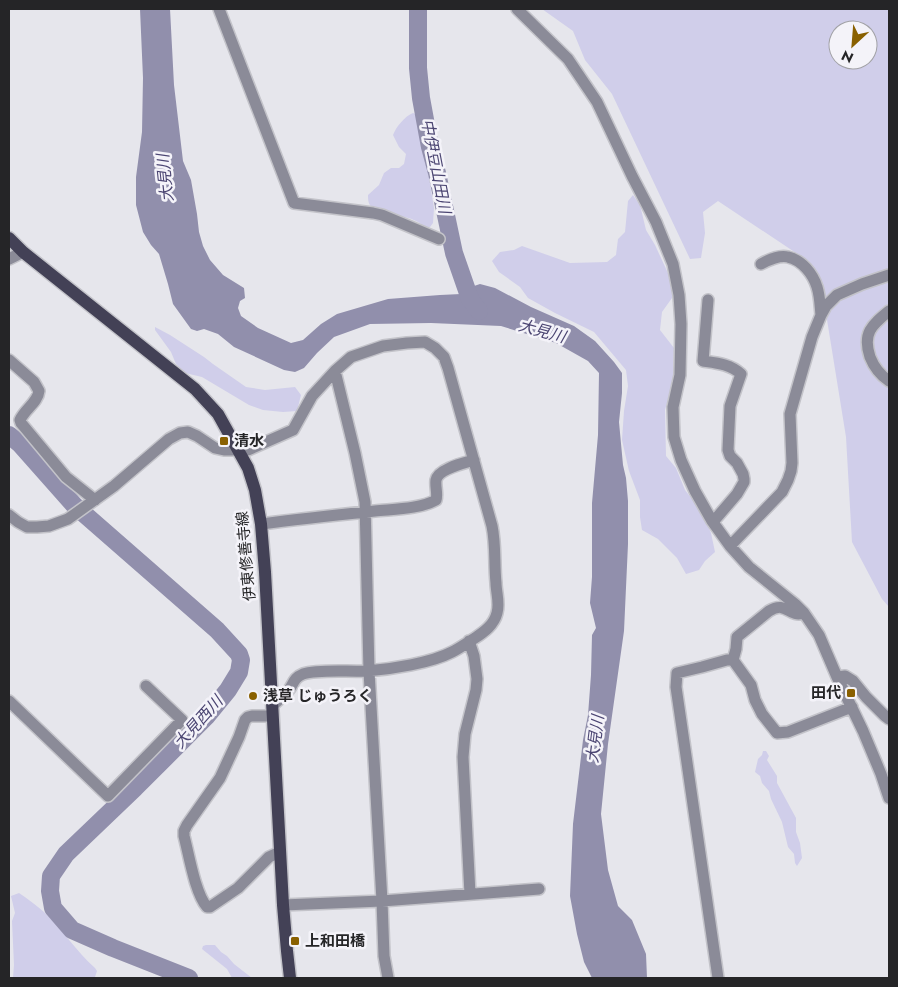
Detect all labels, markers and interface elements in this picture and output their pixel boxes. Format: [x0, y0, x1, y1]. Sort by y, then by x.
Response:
north arrow [828, 20, 878, 70]
text: N [838, 45, 857, 68]
water label: 中伊豆山田川 [416, 117, 457, 217]
water label: 大見川 [151, 151, 179, 203]
water label: 大見川 [516, 314, 570, 349]
place label: 清水 [234, 430, 264, 452]
marker: 清水 [218, 435, 230, 447]
street label: 伊東修善寺線 [231, 510, 261, 602]
place label: 田代 [811, 682, 841, 704]
place label: 浅草 じゅうろく [263, 685, 373, 707]
marker: 田代 [845, 687, 857, 699]
water label: 大見西川 [168, 689, 229, 753]
marker: 浅草 じゅうろく [247, 690, 259, 702]
water label: 大見川 [581, 712, 610, 764]
place label: 上和田橋 [305, 930, 366, 952]
marker: 上和田橋 [289, 935, 301, 947]

